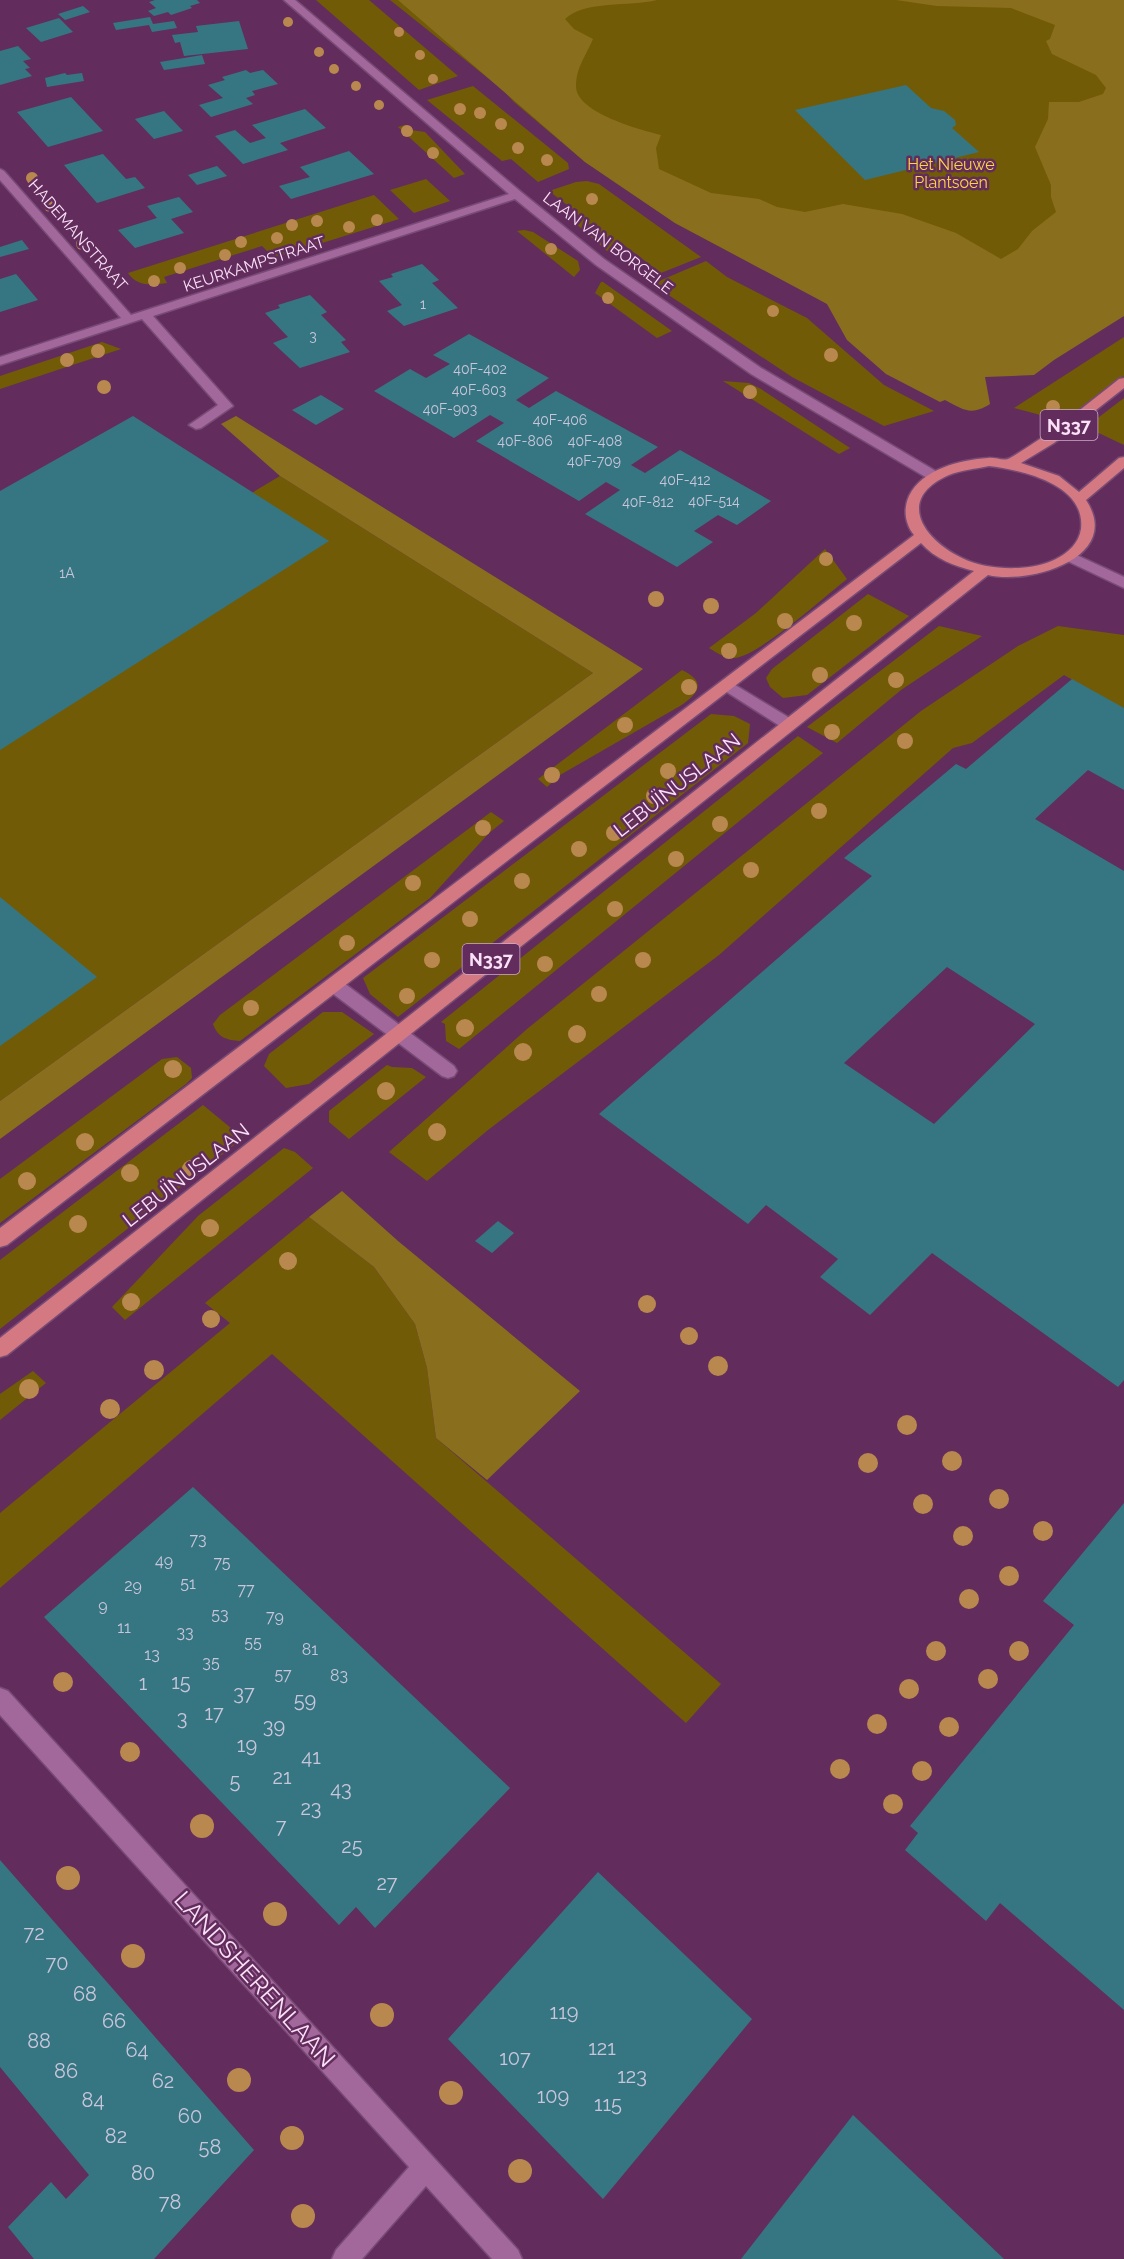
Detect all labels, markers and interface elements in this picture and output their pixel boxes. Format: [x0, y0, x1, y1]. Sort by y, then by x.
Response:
park label: Het Nieuwe Plantsoen [907, 155, 995, 192]
street label: HADEMANSTRAAT [25, 175, 132, 295]
street label: LAAN VAN BORGELE [539, 188, 677, 298]
street label: KEURKAMPSTRAAT [181, 232, 327, 296]
house number: 1 [420, 296, 426, 312]
house number: 3 [309, 328, 317, 344]
house number: 40F-402 [453, 361, 507, 377]
house number: 40F-603 [452, 382, 506, 398]
house number: 40F-903 [423, 401, 477, 417]
road number: N337 [1040, 410, 1098, 440]
house number: 40F-406 [533, 412, 587, 428]
house number: 40F-806 [497, 433, 553, 449]
house number: 40F-408 [568, 433, 622, 449]
house number: 40F-709 [567, 453, 621, 469]
house number: 40F-412 [660, 472, 710, 488]
house number: 40F-514 [688, 493, 740, 509]
house number: 40F-812 [622, 494, 674, 510]
house number: 1A [59, 565, 75, 581]
street label: LEBUÏNUSLAAN [609, 728, 745, 842]
road number: N337 [462, 944, 520, 974]
street label: LEBUÏNUSLAAN [118, 1118, 254, 1232]
house number: 73 [189, 1530, 207, 1549]
house number: 49 [155, 1551, 173, 1570]
house number: 75 [213, 1553, 231, 1572]
house number: 51 [180, 1574, 196, 1593]
house number: 29 [124, 1576, 142, 1595]
house number: 77 [237, 1580, 255, 1599]
house number: 9 [98, 1596, 108, 1615]
house number: 53 [211, 1605, 229, 1624]
house number: 79 [266, 1607, 284, 1626]
house number: 11 [117, 1618, 131, 1637]
house number: 33 [176, 1623, 194, 1642]
house number: 55 [244, 1633, 262, 1652]
house number: 81 [302, 1640, 318, 1659]
house number: 13 [144, 1645, 160, 1664]
house number: 35 [202, 1653, 220, 1672]
house number: 57 [274, 1665, 292, 1684]
house number: 83 [330, 1666, 348, 1685]
house number: 15 [171, 1670, 191, 1694]
house number: 1 [139, 1671, 148, 1695]
house number: 37 [233, 1681, 255, 1705]
house number: 59 [294, 1688, 316, 1712]
house number: 17 [204, 1701, 224, 1725]
house number: 3 [177, 1706, 187, 1730]
house number: 39 [263, 1714, 285, 1738]
house number: 19 [237, 1733, 257, 1757]
house number: 41 [301, 1745, 321, 1769]
house number: 21 [273, 1765, 292, 1789]
house number: 5 [230, 1769, 241, 1793]
house number: 43 [330, 1777, 352, 1801]
house number: 23 [300, 1796, 322, 1820]
house number: 7 [276, 1814, 287, 1838]
house number: 25 [341, 1834, 363, 1858]
house number: 27 [376, 1871, 398, 1895]
street label: LANDSHERENLAAN [168, 1885, 342, 2073]
house number: 72 [23, 1921, 45, 1945]
house number: 70 [46, 1951, 68, 1975]
house number: 68 [73, 1982, 97, 2006]
house number: 119 [550, 2000, 578, 2024]
house number: 66 [102, 2009, 126, 2033]
house number: 88 [27, 2029, 51, 2053]
house number: 121 [588, 2036, 616, 2060]
house number: 64 [126, 2038, 149, 2062]
house number: 107 [499, 2046, 531, 2070]
house number: 86 [54, 2059, 78, 2083]
house number: 123 [617, 2064, 647, 2088]
house number: 62 [152, 2069, 174, 2093]
house number: 109 [537, 2084, 569, 2108]
house number: 84 [82, 2088, 104, 2112]
house number: 115 [594, 2092, 622, 2116]
house number: 60 [178, 2104, 202, 2128]
house number: 82 [105, 2124, 127, 2148]
house number: 58 [199, 2135, 221, 2159]
house number: 80 [131, 2161, 155, 2185]
house number: 78 [159, 2190, 181, 2214]

